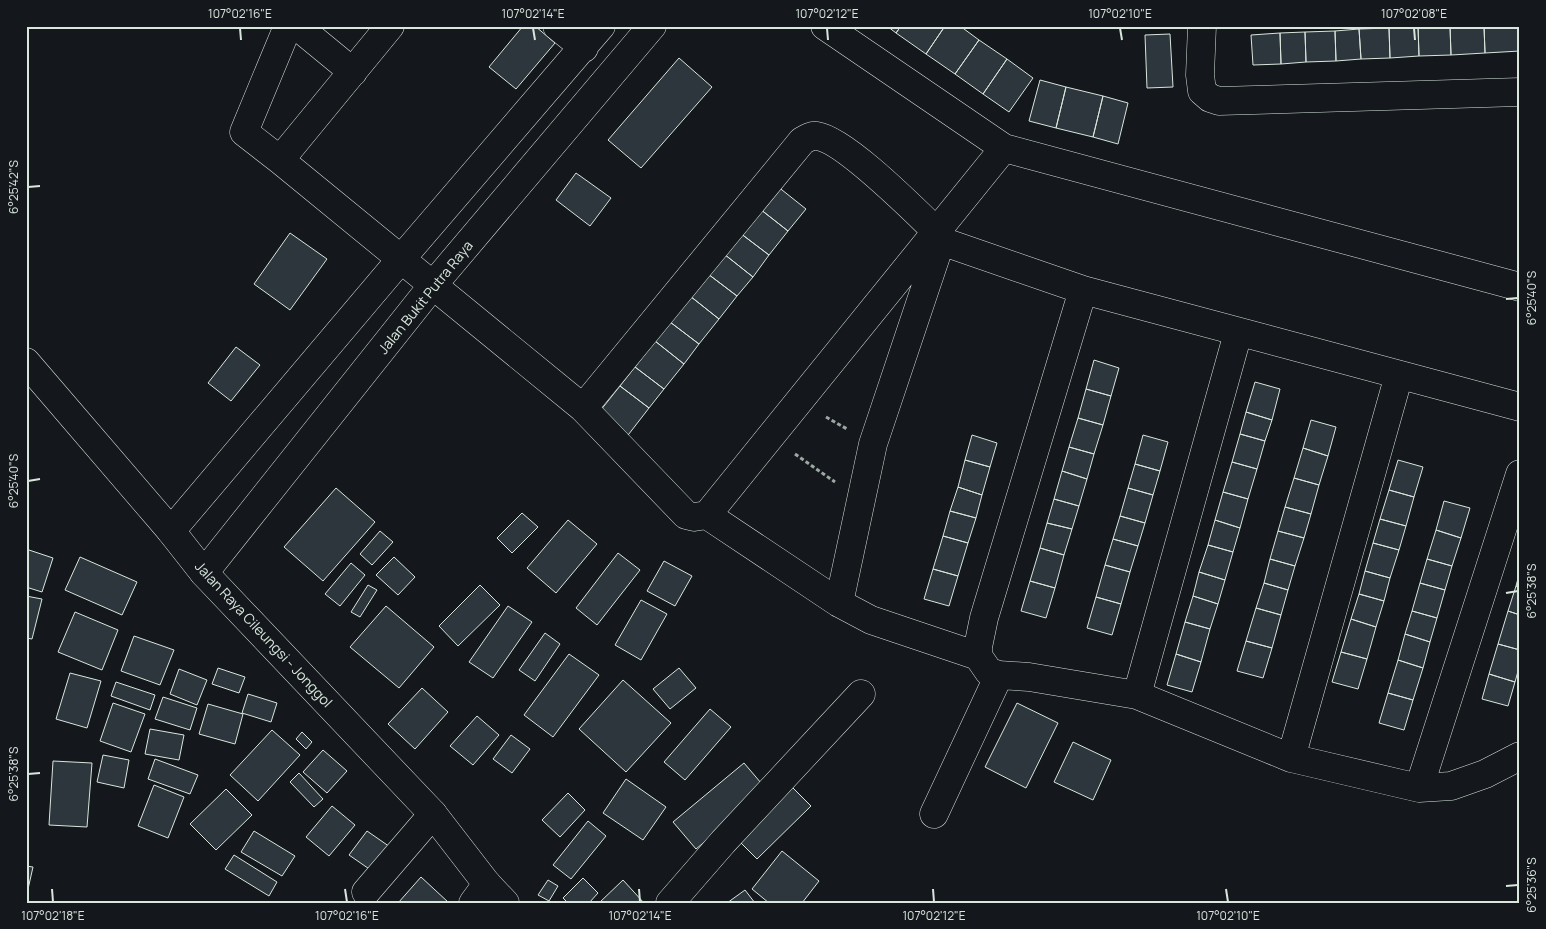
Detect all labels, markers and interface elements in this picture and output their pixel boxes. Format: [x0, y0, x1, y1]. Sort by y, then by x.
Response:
text: 107°02'16"E [208, 5, 272, 22]
text: 107°02'14"E [501, 5, 565, 22]
text: 107°02'12"E [795, 5, 859, 22]
text: 107°02'10"E [1088, 5, 1152, 22]
text: 107°02'08"E [1381, 5, 1447, 22]
text: 6°25'42"S [5, 160, 22, 214]
street label: Jalan Bukit Putra Raya [373, 236, 477, 358]
text: 6°25'40"S [1523, 271, 1540, 325]
text: 6°25'40"S [5, 454, 22, 508]
street label: Jalan Raya Cileungsi - Jonggol [191, 557, 337, 711]
text: 6°25'38"S [1523, 564, 1540, 618]
text: 6°25'38"S [5, 747, 22, 801]
text: 6°25'36"S [1523, 857, 1540, 913]
text: 107°02'18"E [21, 907, 85, 924]
text: 107°02'16"E [315, 907, 379, 924]
text: 107°02'14"E [608, 907, 672, 924]
text: 107°02'12"E [902, 907, 966, 924]
text: 107°02'10"E [1196, 907, 1260, 924]

